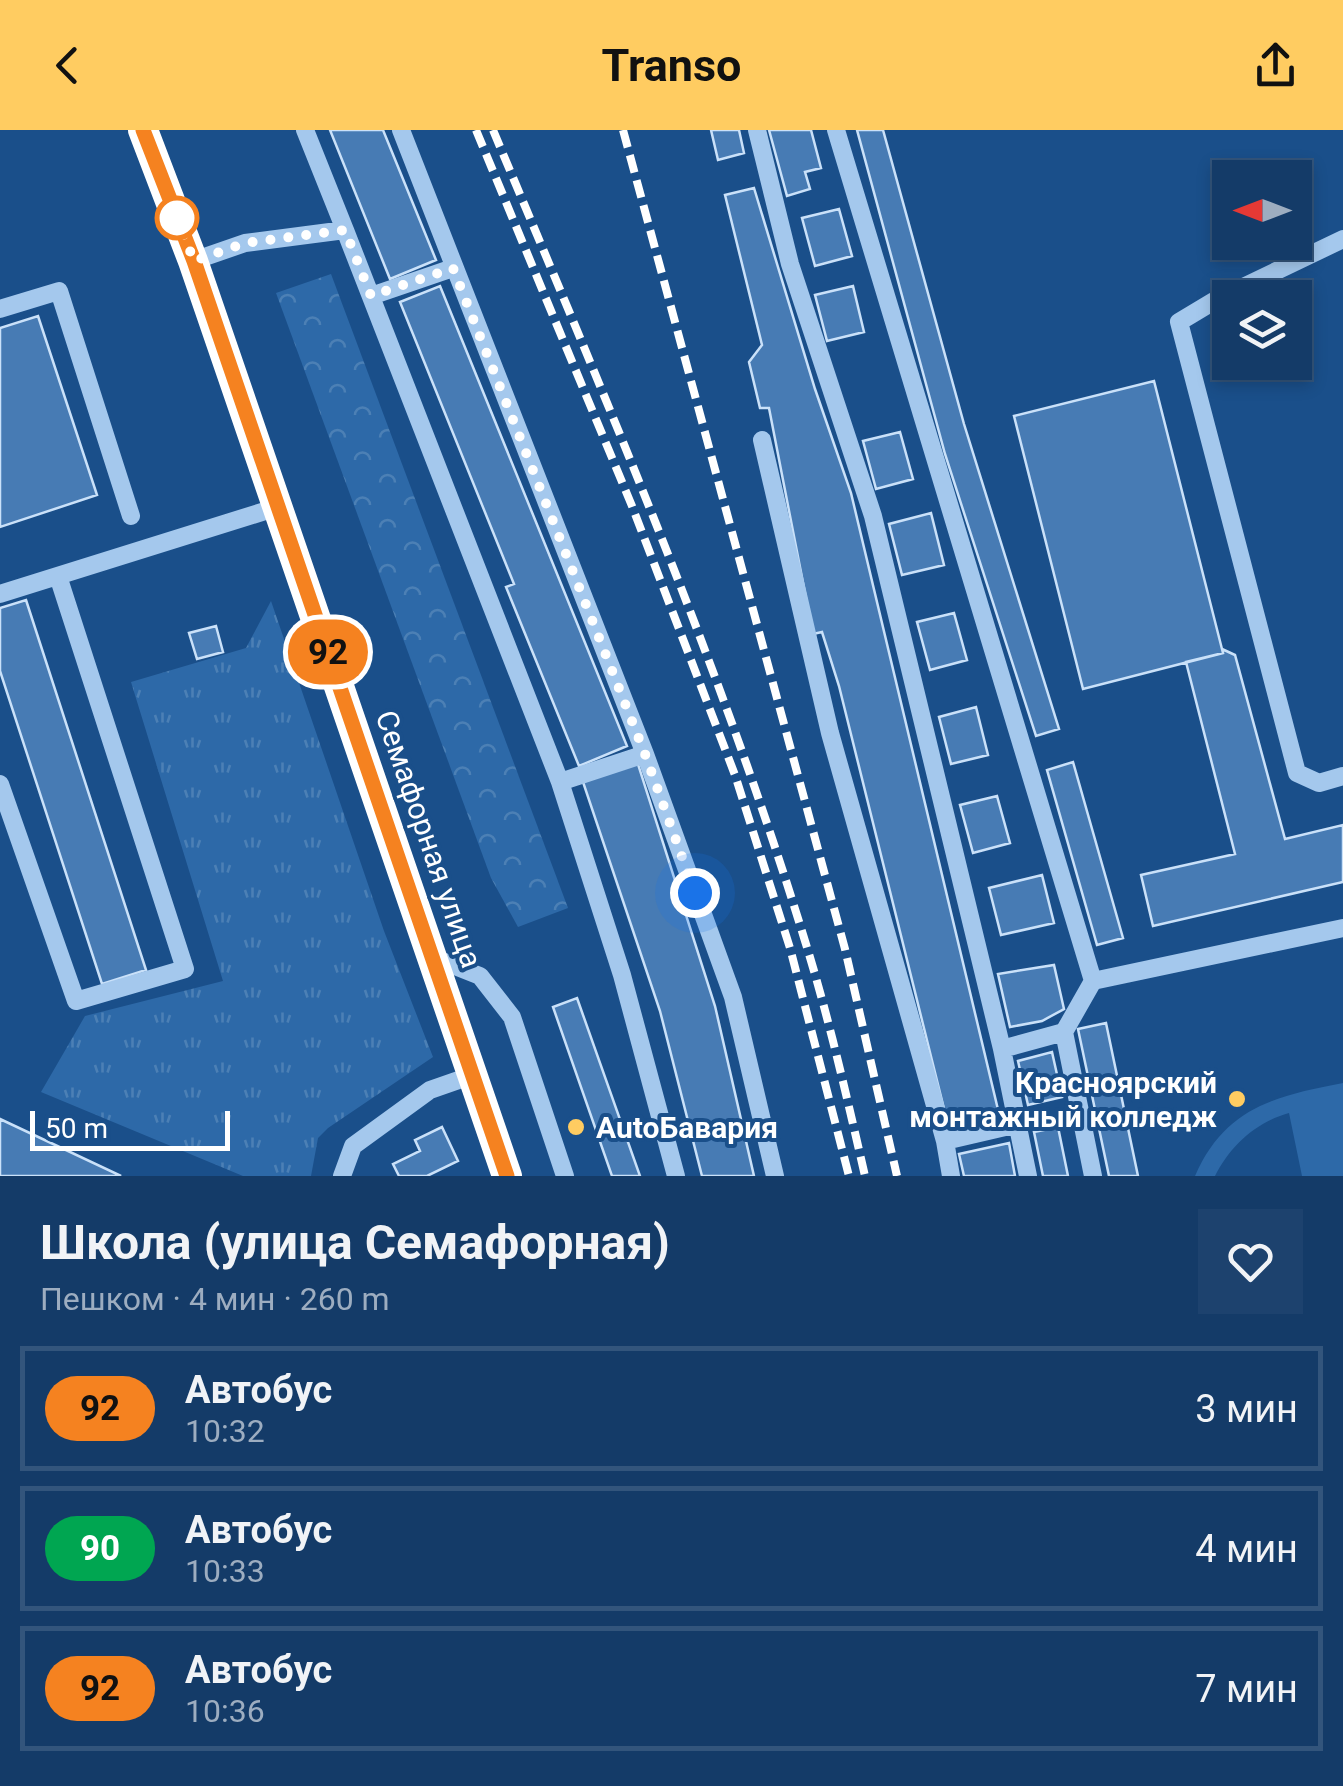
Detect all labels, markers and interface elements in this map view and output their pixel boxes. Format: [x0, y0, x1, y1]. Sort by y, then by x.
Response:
icon: back [40, 38, 95, 93]
icon: share [1248, 38, 1303, 93]
text: Transo [602, 39, 741, 92]
north arrow [1212, 160, 1312, 260]
map controls [1212, 160, 1312, 380]
unlabelled marker [156, 197, 198, 239]
button: layers [1212, 280, 1312, 380]
line badge: 92 [283, 620, 373, 684]
text: 92 [308, 632, 348, 673]
street label: Семафорная улица [369, 706, 489, 972]
your location [670, 868, 720, 918]
place label: Красноярский монтажный колледж [909, 1065, 1217, 1134]
marker: Красноярский монтажный колледж [1226, 1088, 1248, 1110]
scale bar [30, 1106, 230, 1150]
place label: AutoБавария [596, 1110, 778, 1145]
text: 50 m [45, 1112, 108, 1145]
marker: AutoБавария [565, 1116, 587, 1138]
button: heart [1198, 1209, 1303, 1314]
text: Школа (улица Семафорная) [40, 1214, 670, 1271]
text: Пешком · 4 мин · 260 m [40, 1280, 390, 1318]
text: Автобус [185, 1368, 332, 1412]
text: 3 мин [1195, 1387, 1298, 1431]
text: 92 [80, 1388, 120, 1429]
text: 10:32 [185, 1412, 265, 1450]
text: Автобус [185, 1508, 332, 1552]
text: 4 мин [1195, 1527, 1298, 1571]
text: 90 [80, 1528, 120, 1569]
text: 10:33 [185, 1552, 265, 1590]
text: Автобус [185, 1648, 332, 1692]
text: 7 мин [1195, 1667, 1298, 1711]
text: 92 [80, 1668, 120, 1709]
text: 10:36 [185, 1692, 265, 1730]

